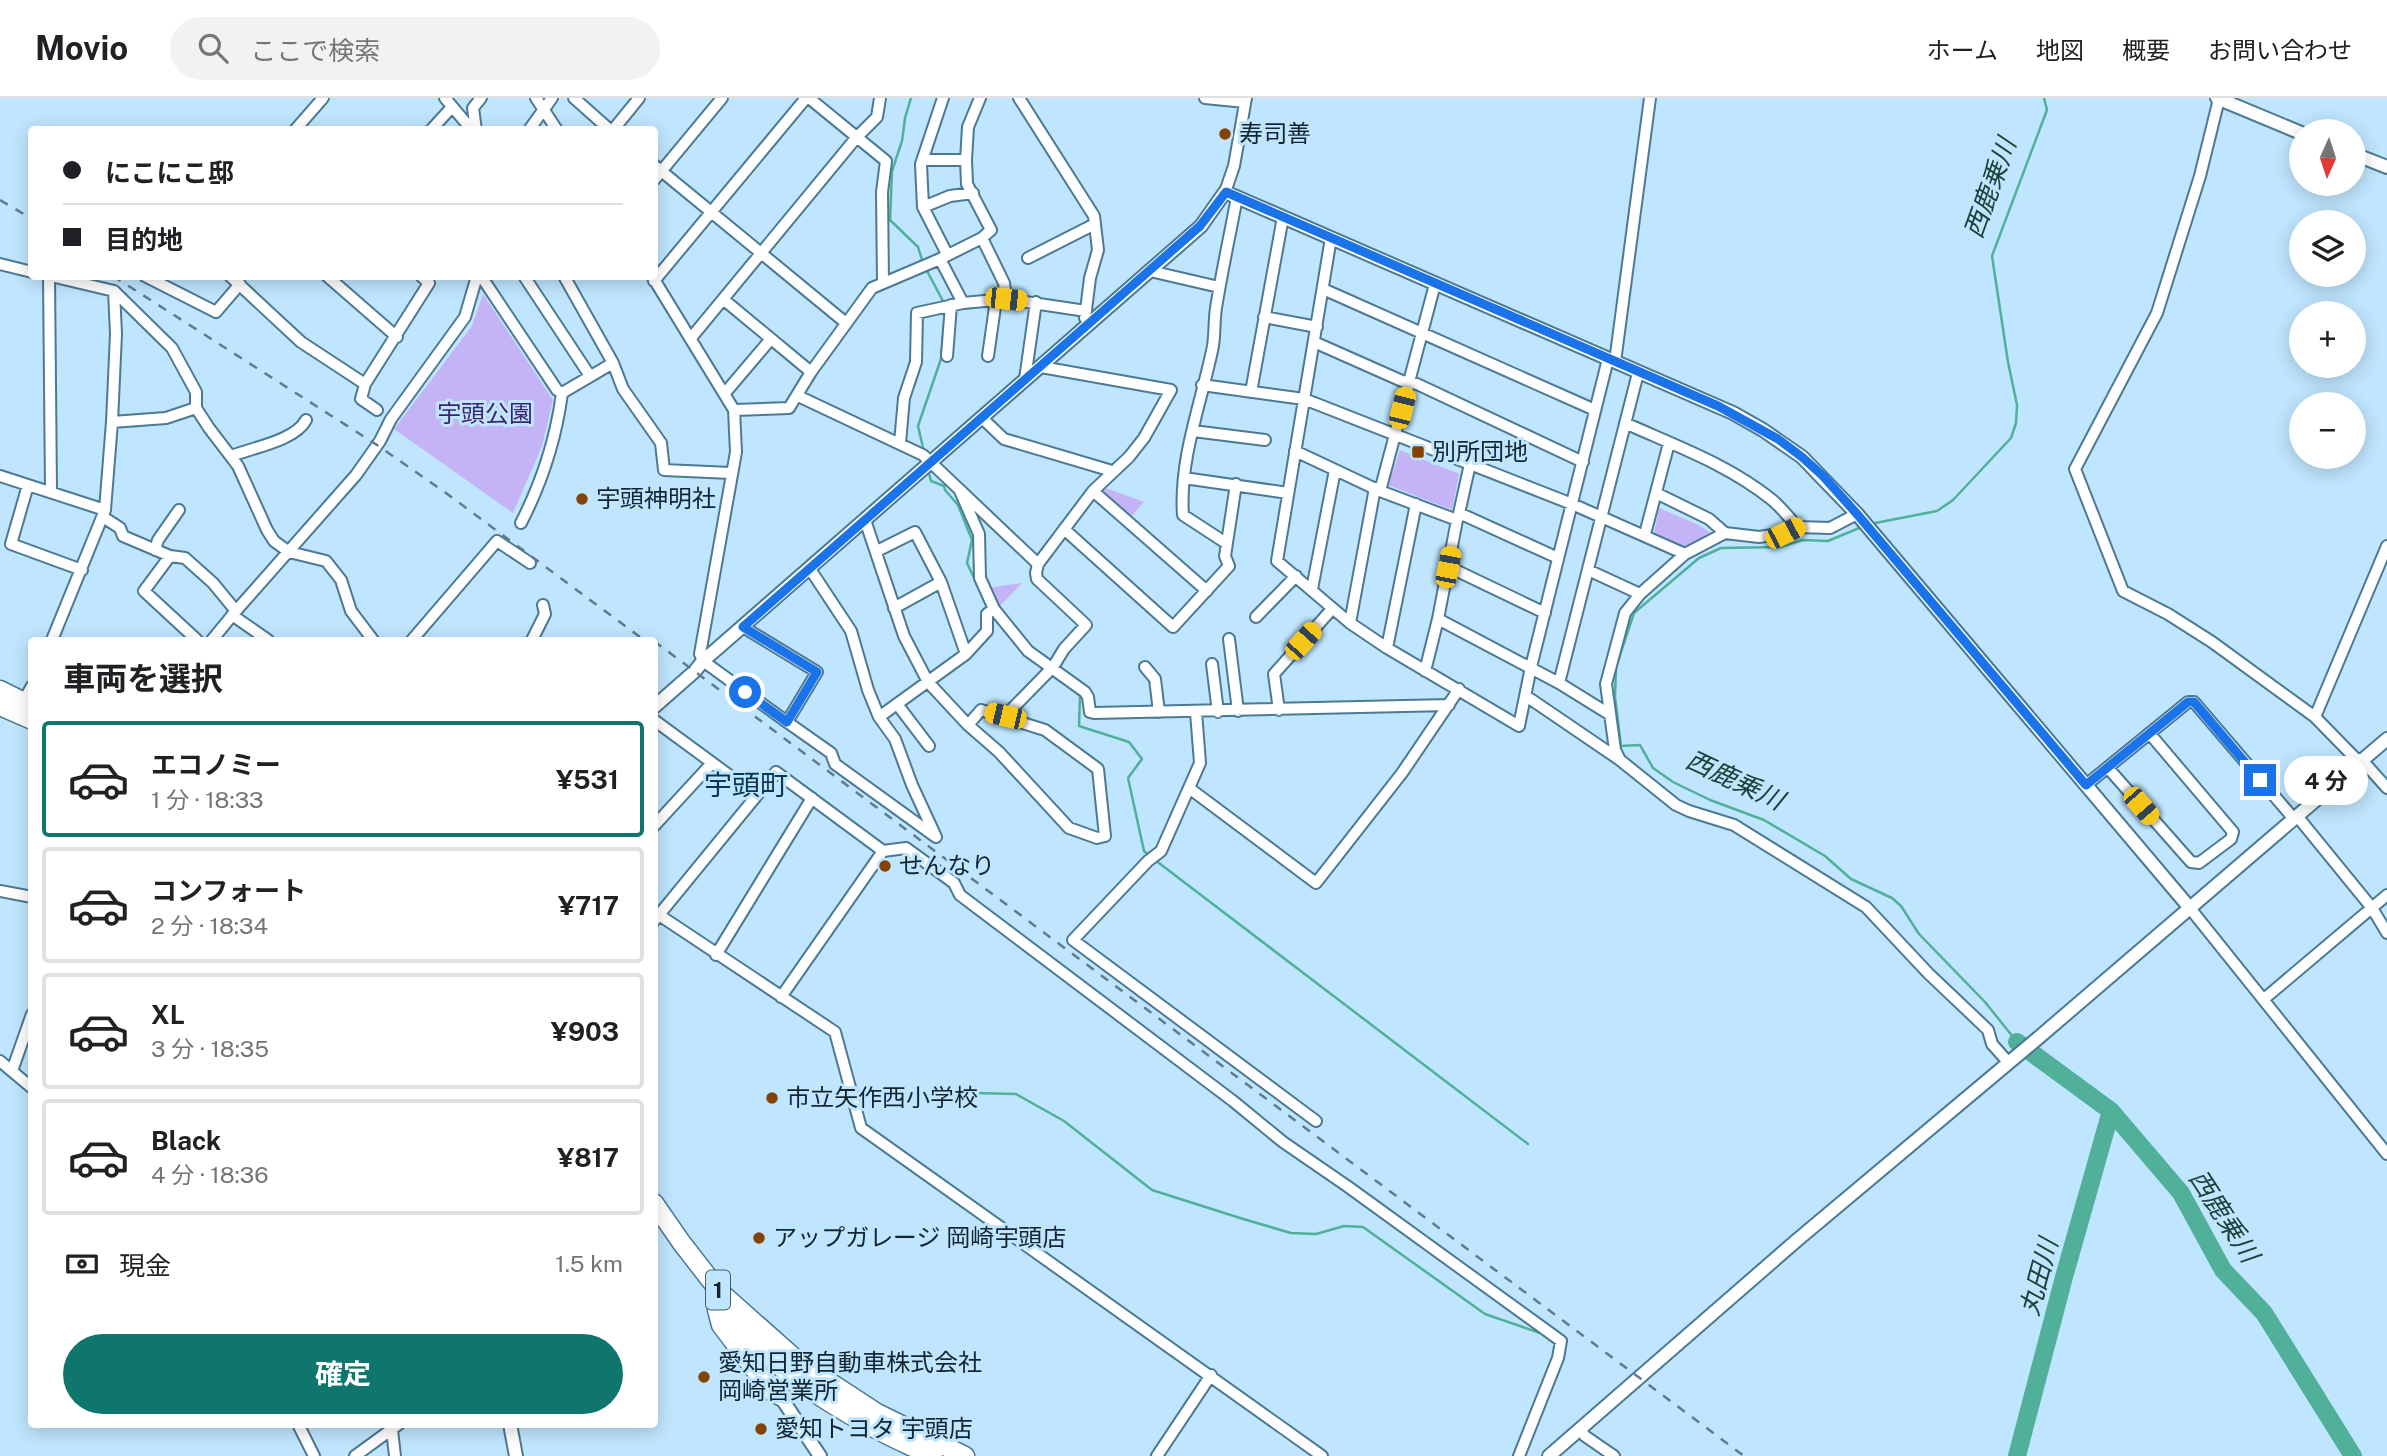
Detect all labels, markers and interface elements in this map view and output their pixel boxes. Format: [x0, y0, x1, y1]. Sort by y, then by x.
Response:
search box [170, 17, 660, 80]
text: Movio [35, 29, 128, 67]
icon: search [194, 29, 232, 67]
text: ここで検索 [250, 35, 380, 66]
text: ホーム [1927, 36, 1998, 64]
text: 地図 [2036, 36, 2084, 64]
text: 概要 [2122, 36, 2170, 64]
text: お問い合わせ [2208, 36, 2352, 64]
place label: 寿司善 [1239, 119, 1311, 147]
north arrow [2289, 119, 2366, 196]
map controls [2289, 119, 2366, 469]
marker: 寿司善 [1217, 126, 1233, 142]
water label: 西鹿乗川 [1957, 131, 2023, 242]
text: にこにこ邸 [105, 157, 234, 188]
button: layers [2289, 210, 2366, 287]
text: 目的地 [105, 224, 183, 255]
car [985, 286, 1028, 312]
button: + [2289, 301, 2366, 378]
car [1387, 385, 1418, 431]
button: − [2289, 392, 2366, 469]
park label: 宇頭公園 [437, 399, 533, 427]
place label: 別所団地 [1432, 437, 1528, 465]
marker: 別所団地 [1410, 444, 1426, 460]
place label: 宇頭神明社 [596, 484, 716, 512]
marker: 宇頭神明社 [574, 491, 590, 507]
car [1762, 514, 1809, 552]
car [1434, 544, 1463, 590]
car [1282, 618, 1325, 664]
text: 車両を選択 [63, 660, 223, 697]
route start [729, 676, 761, 708]
car [983, 701, 1028, 731]
water label: 西鹿乗川 [1682, 744, 1792, 817]
icon: car [67, 748, 130, 811]
text: エコノミー [151, 749, 281, 780]
callout: 4 分 [2284, 756, 2368, 804]
text: ¥531 [556, 764, 619, 795]
route end [2244, 764, 2276, 796]
text: 4 分 [2304, 767, 2348, 794]
district label: 宇頭町 [704, 768, 788, 801]
car [2120, 783, 2163, 829]
text: 1 分 · 18:33 [151, 786, 264, 813]
place label: せんなり [899, 851, 995, 879]
marker: せんなり [877, 858, 893, 874]
icon: car [67, 874, 130, 937]
text: コンフォート [151, 875, 306, 906]
text: ¥717 [558, 890, 619, 921]
text: 2 分 · 18:34 [151, 912, 268, 939]
text: XL [151, 999, 185, 1030]
icon: car [67, 1000, 130, 1063]
text: ¥903 [551, 1016, 619, 1047]
text: 3 分 · 18:35 [151, 1035, 269, 1062]
place label: 市立矢作西小学校 [786, 1083, 978, 1111]
marker: 市立矢作西小学校 [764, 1090, 780, 1106]
text: Black [151, 1125, 221, 1156]
icon: car [67, 1126, 130, 1189]
text: ¥817 [557, 1142, 619, 1173]
text: 4 分 · 18:36 [151, 1161, 268, 1188]
water label: 西鹿乗川 [2183, 1164, 2267, 1270]
place label: アップガレージ 岡崎宇頭店 [773, 1223, 1066, 1251]
marker: アップガレージ 岡崎宇頭店 [751, 1230, 767, 1246]
water label: 丸田川 [2013, 1232, 2064, 1319]
icon: cash [63, 1245, 101, 1283]
text: 現金 [119, 1250, 171, 1281]
text: 1.5 km [555, 1250, 623, 1277]
road number: 1 [706, 1270, 730, 1310]
button: 確定 [63, 1334, 623, 1414]
place label: 愛知日野自動車株式会社 岡崎営業所 [718, 1348, 982, 1404]
marker: 愛知日野自動車株式会社 岡崎営業所 [696, 1369, 712, 1385]
place label: 愛知トヨタ 宇頭店 [775, 1414, 973, 1442]
marker: 愛知トヨタ 宇頭店 [753, 1421, 769, 1437]

